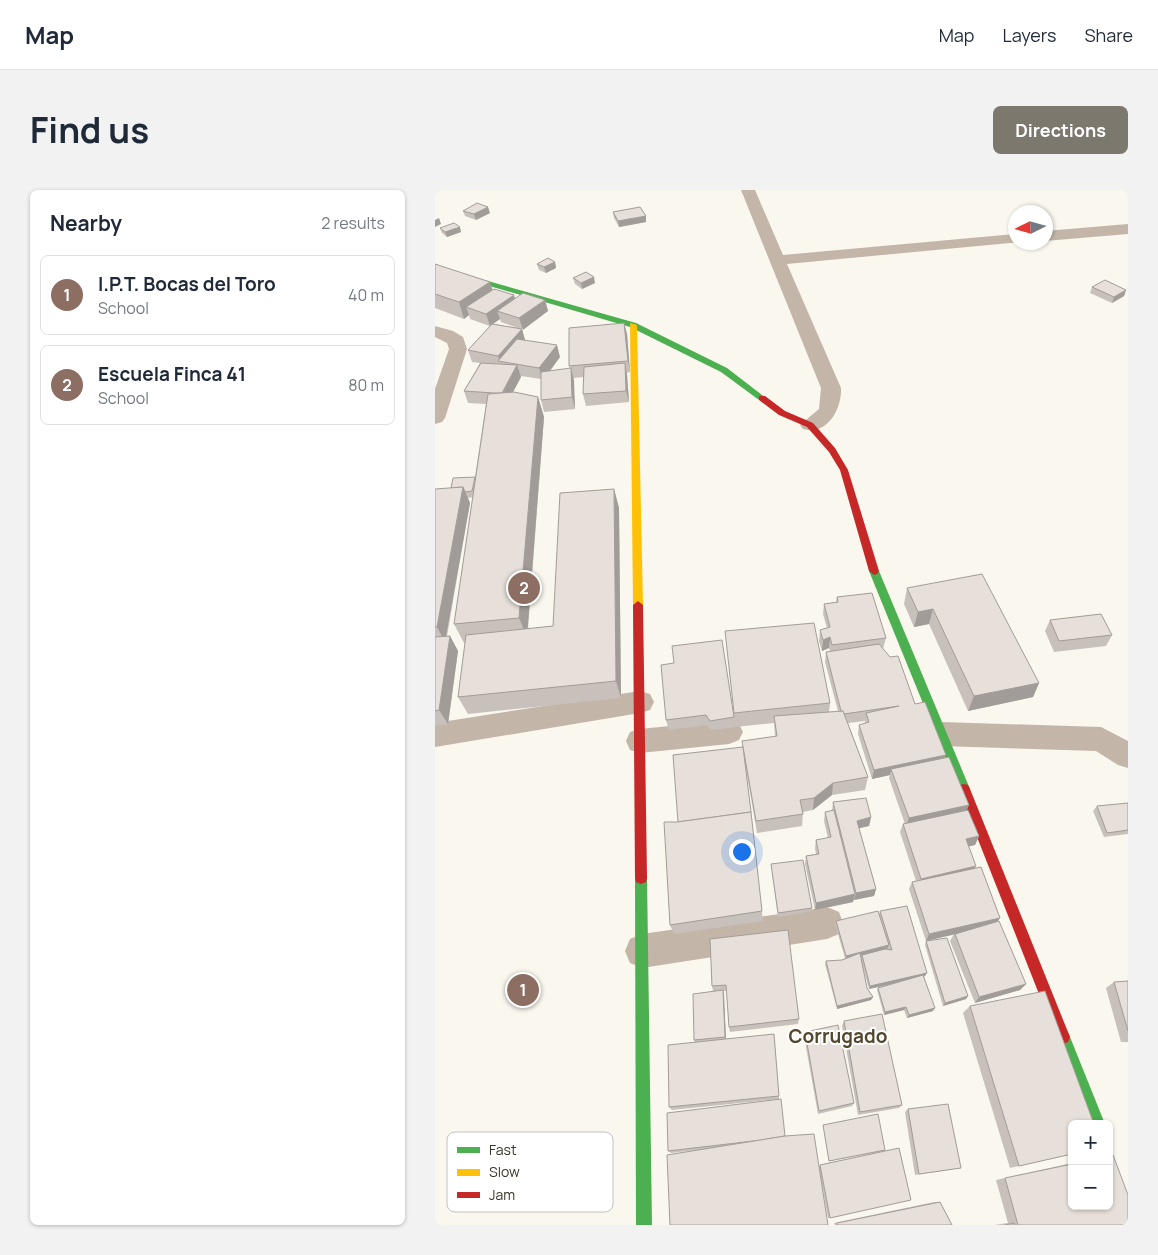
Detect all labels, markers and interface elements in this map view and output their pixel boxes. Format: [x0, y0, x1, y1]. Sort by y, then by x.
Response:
text: Map [25, 18, 74, 51]
text: Map [939, 23, 974, 47]
text: Layers [1002, 23, 1056, 47]
text: Share [1084, 23, 1133, 47]
text: Find us [30, 106, 149, 154]
button: Directions [993, 106, 1128, 154]
north arrow [1008, 205, 1053, 250]
text: Nearby [50, 209, 122, 237]
text: 2 results [321, 212, 385, 234]
text: I.P.T. Bocas del Toro [98, 271, 276, 297]
text: 1 [63, 284, 71, 306]
text: 40 m [348, 284, 384, 306]
text: School [98, 297, 149, 319]
text: Escuela Finca 41 [98, 361, 246, 387]
text: 2 [62, 374, 72, 396]
text: 80 m [348, 374, 384, 396]
text: School [98, 387, 149, 409]
pin: 2 [508, 569, 540, 607]
your location [729, 839, 755, 865]
pin: 1 [507, 971, 539, 1009]
district label: Corrugado [789, 1023, 887, 1049]
map controls [1068, 1120, 1113, 1210]
button: + [1068, 1120, 1113, 1165]
legend [447, 1132, 613, 1212]
text: Fast [489, 1140, 517, 1159]
text: Slow [489, 1162, 520, 1181]
button: − [1068, 1165, 1113, 1210]
text: Jam [489, 1185, 515, 1204]

